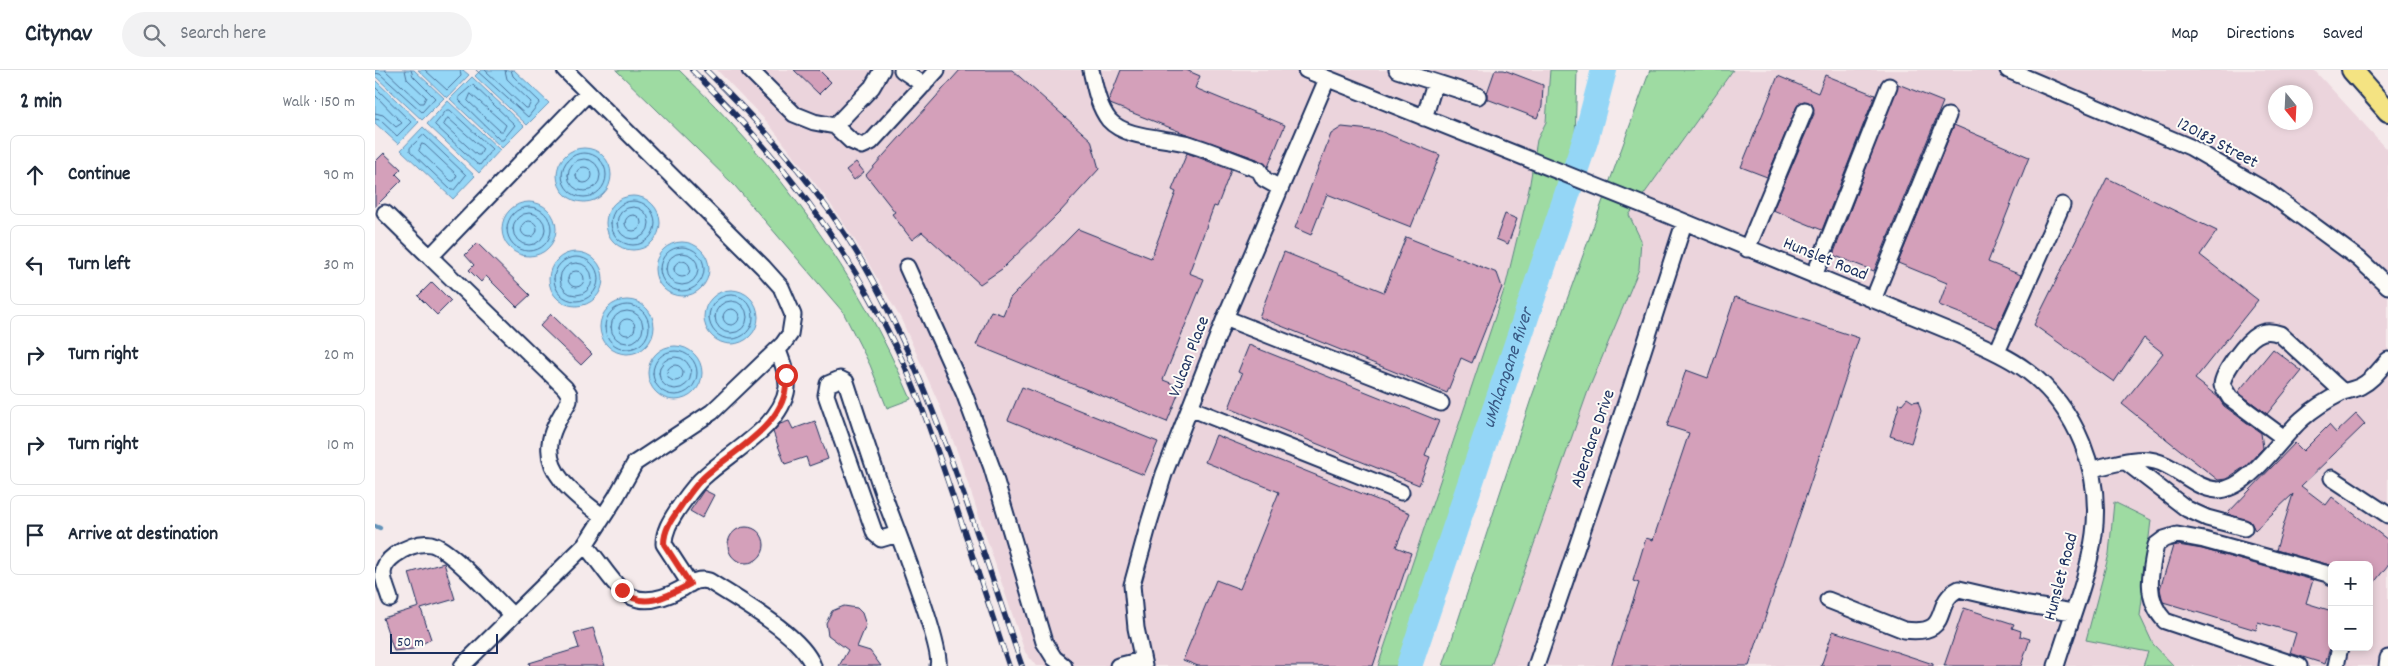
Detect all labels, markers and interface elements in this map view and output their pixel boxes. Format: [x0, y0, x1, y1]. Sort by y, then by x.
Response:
search box [122, 12, 472, 57]
text: Citynav [25, 18, 92, 52]
icon: search [140, 21, 168, 49]
text: Search here [180, 21, 266, 48]
text: Map [2171, 22, 2198, 47]
text: Directions [2226, 22, 2295, 47]
text: Saved [2323, 22, 2363, 47]
north arrow [2268, 85, 2313, 130]
text: 2 min [20, 88, 62, 118]
text: Walk · 150 m [283, 91, 355, 114]
street label: 120183 Street [2172, 112, 2262, 176]
icon: ahead [21, 161, 49, 189]
text: Continue [68, 162, 130, 189]
text: 90 m [323, 164, 354, 187]
street label: Hunslet Road [1779, 232, 1871, 288]
icon: left [21, 251, 49, 279]
text: Turn left [68, 252, 131, 279]
text: 30 m [324, 254, 354, 277]
water label: uMhlangane River [1476, 303, 1542, 432]
street label: Vulcan Place [1163, 313, 1217, 401]
icon: right [21, 341, 49, 369]
text: Turn right [68, 342, 139, 369]
text: 20 m [324, 344, 354, 367]
route start [775, 364, 798, 387]
street label: Aberdare Drive [1565, 386, 1623, 492]
icon: right [21, 431, 49, 459]
text: Turn right [68, 432, 139, 459]
text: 10 m [327, 434, 354, 457]
icon: arrive [21, 521, 49, 549]
text: Arrive at destination [68, 522, 218, 549]
street label: Hunslet Road [2038, 531, 2086, 623]
map controls [2328, 561, 2373, 651]
button: + [2328, 561, 2373, 606]
route end [611, 579, 634, 602]
button: − [2328, 606, 2373, 651]
scale bar [390, 631, 497, 654]
text: 50 m [397, 633, 424, 653]

